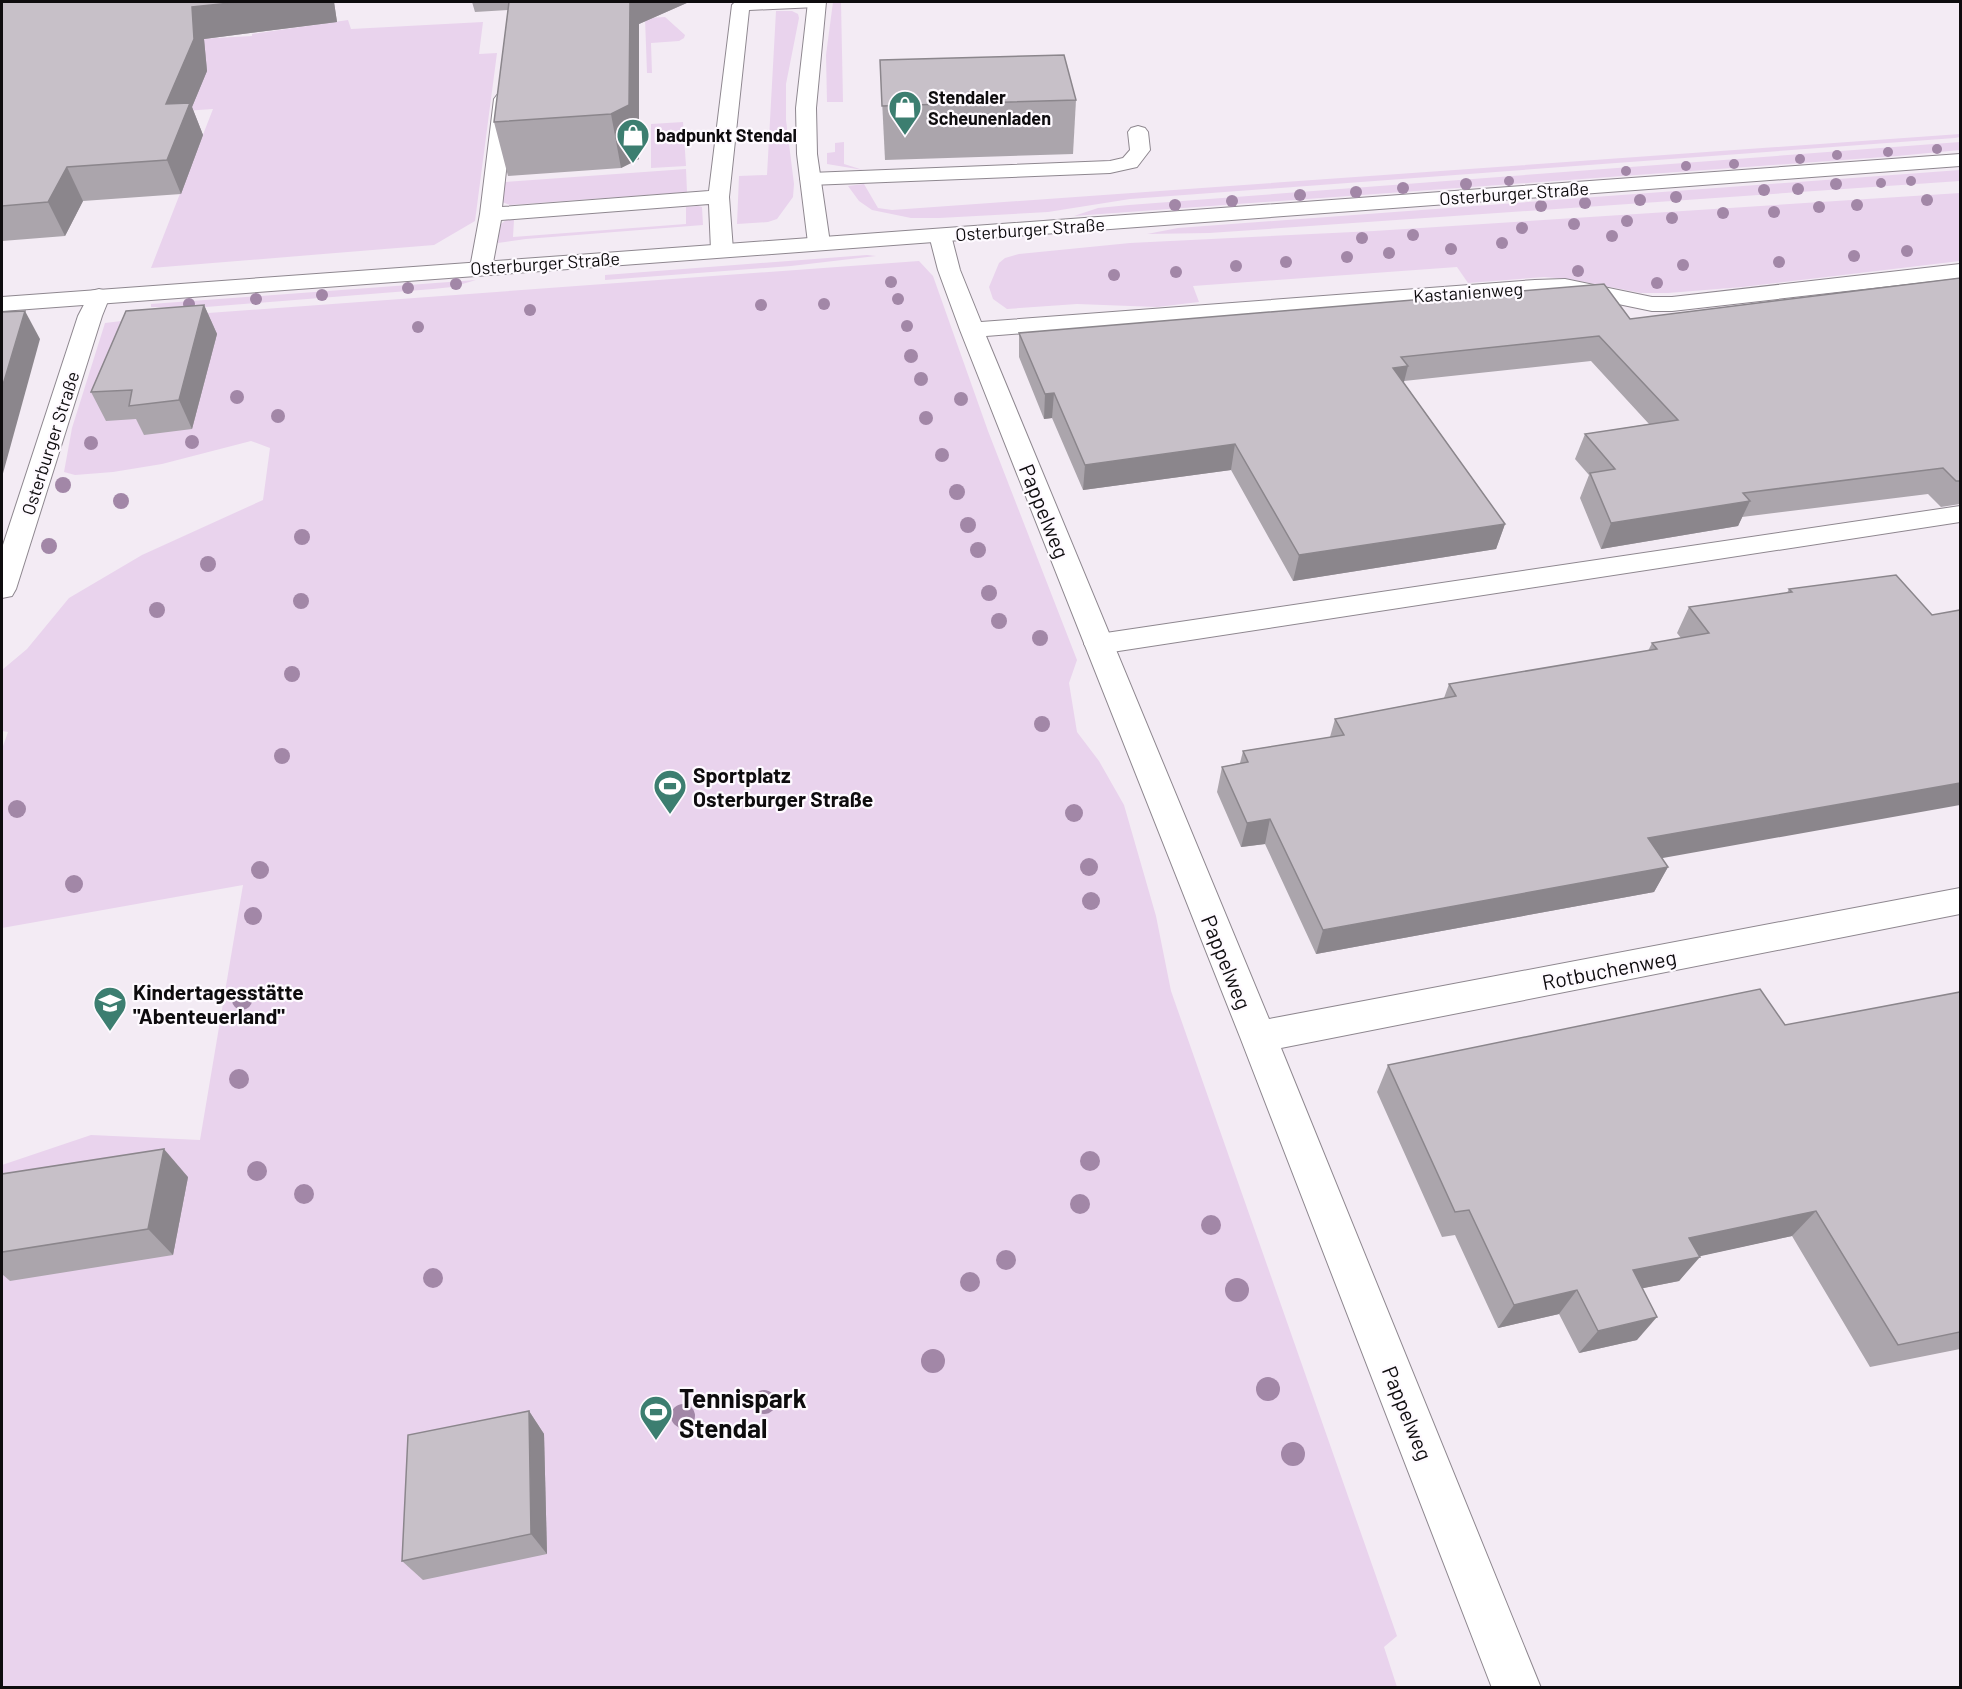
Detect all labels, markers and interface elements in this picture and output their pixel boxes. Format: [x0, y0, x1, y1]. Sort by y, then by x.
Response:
place label: Stendaler Scheunenladen [928, 86, 1051, 129]
shop icon: Stendaler Scheunenladen [887, 89, 923, 136]
shop icon: badpunkt Stendal [615, 117, 651, 164]
place label: badpunkt Stendal [656, 124, 797, 146]
street label: Osterburger Straße [1438, 177, 1590, 209]
street label: Osterburger Straße [954, 213, 1106, 245]
street label: Osterburger Straße [469, 247, 621, 279]
street label: Kastanienweg [1412, 277, 1524, 307]
street label: Osterburger Straße [16, 368, 84, 518]
street label: Pappelweg [1015, 460, 1075, 562]
place label: Sportplatz Osterburger Straße [693, 762, 873, 811]
sports icon: Sportplatz Osterburger Straße [652, 768, 688, 815]
street label: Pappelweg [1197, 911, 1257, 1013]
street label: Rotbuchenweg [1540, 944, 1678, 994]
place label: Kindertagesstätte "Abenteuerland" [133, 979, 304, 1028]
school or university icon: Kindertagesstätte "Abenteuerland" [92, 985, 128, 1032]
street label: Pappelweg [1378, 1362, 1438, 1464]
place label: Tennispark Stendal [679, 1382, 807, 1443]
sports icon: Tennispark Stendal [638, 1394, 674, 1441]

